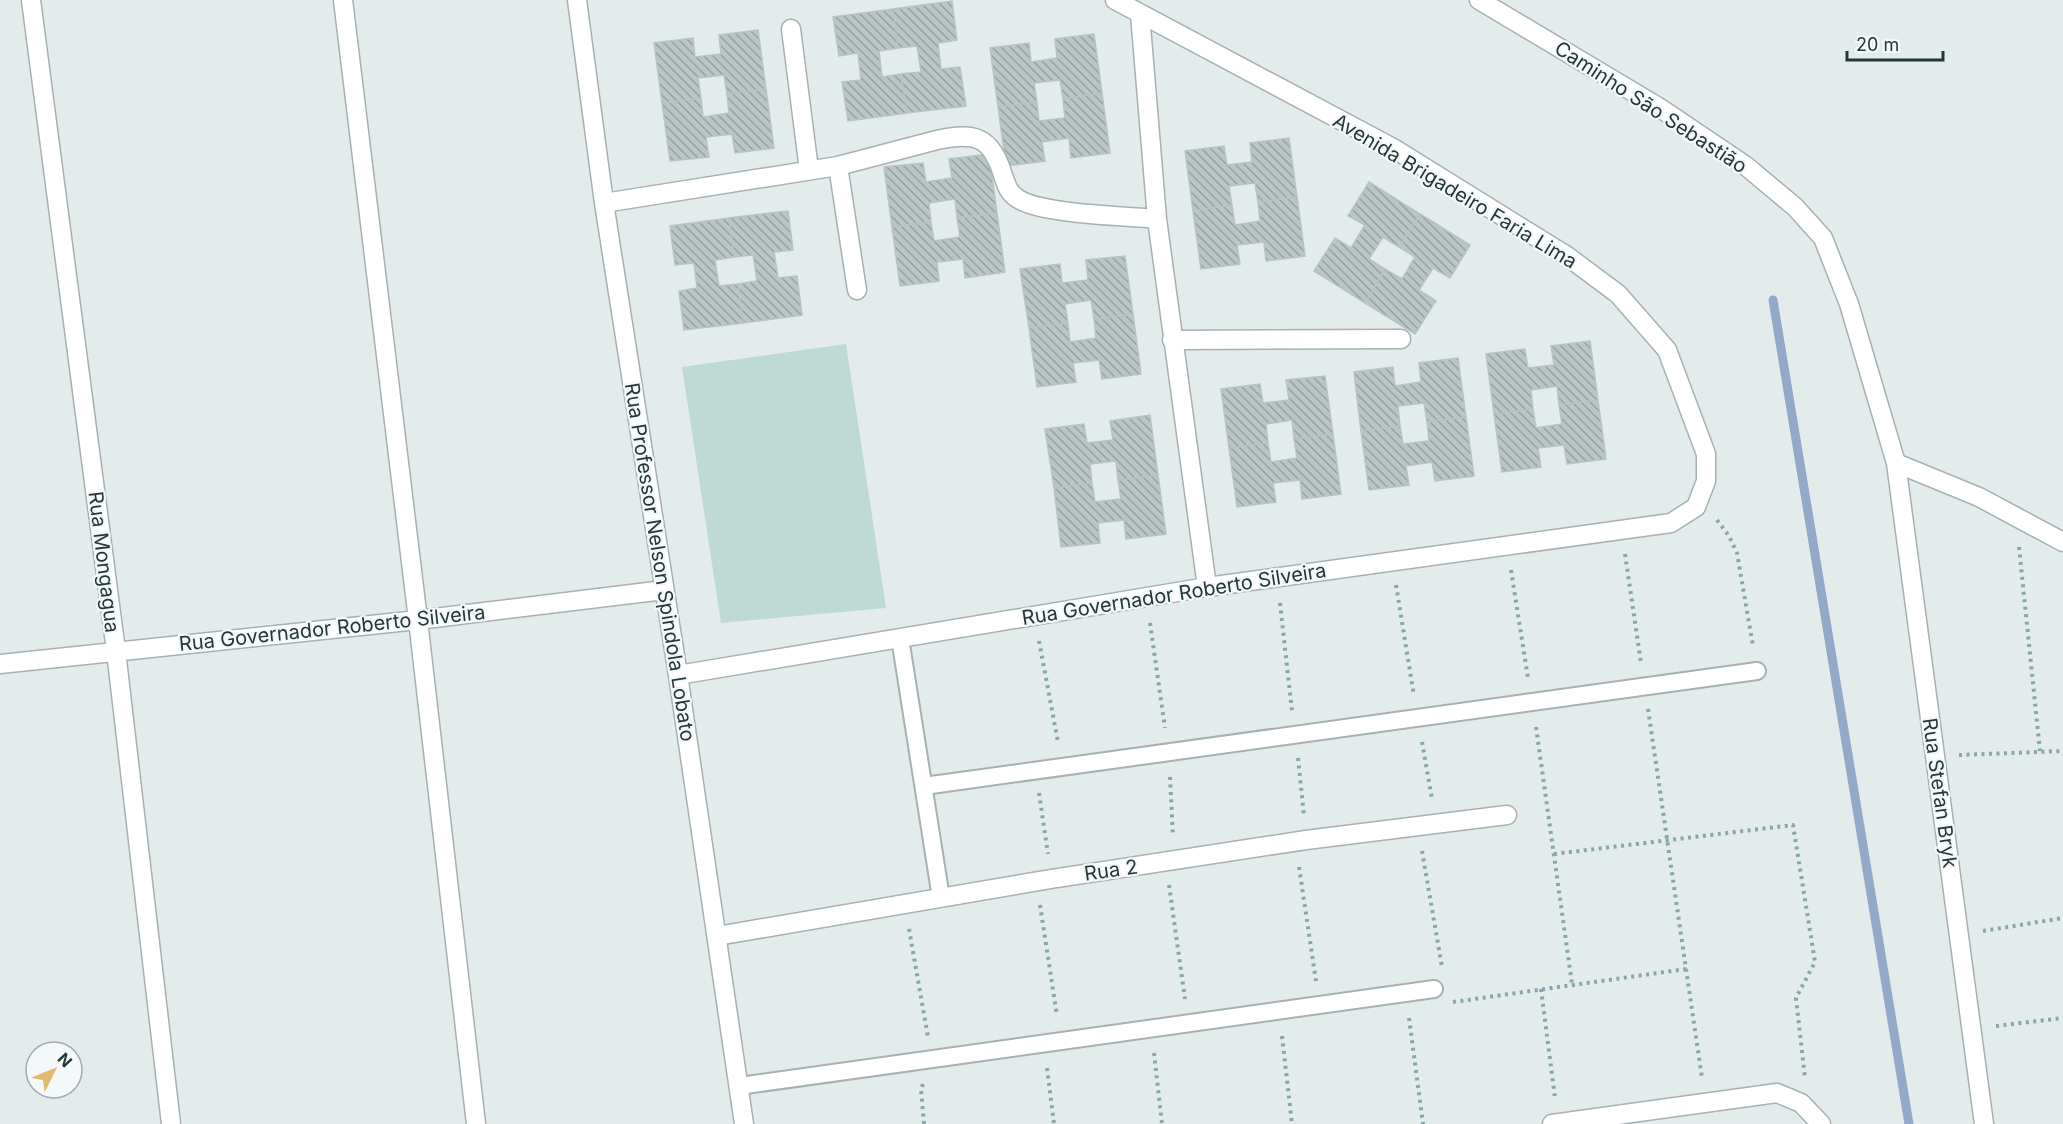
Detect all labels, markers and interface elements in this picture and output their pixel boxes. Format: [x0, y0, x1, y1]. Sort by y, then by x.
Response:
scale bar [1847, 24, 1943, 62]
text: 20 m [1856, 34, 1899, 55]
street label: Caminho São Sebastião [1550, 36, 1752, 178]
street label: Avenida Brigadeiro Faria Lima [1329, 108, 1581, 274]
street label: Rua Professor Nelson Spindola Lobato [620, 381, 700, 743]
street label: Rua Mongagua [83, 490, 125, 634]
street label: Rua Governador Roberto Silveira [1020, 558, 1328, 630]
street label: Rua Governador Roberto Silveira [178, 600, 486, 656]
street label: Rua Stefan Bryk [1918, 716, 1962, 870]
street label: Rua 2 [1083, 854, 1139, 886]
north arrow [24, 1040, 84, 1100]
text: N [53, 1048, 76, 1071]

